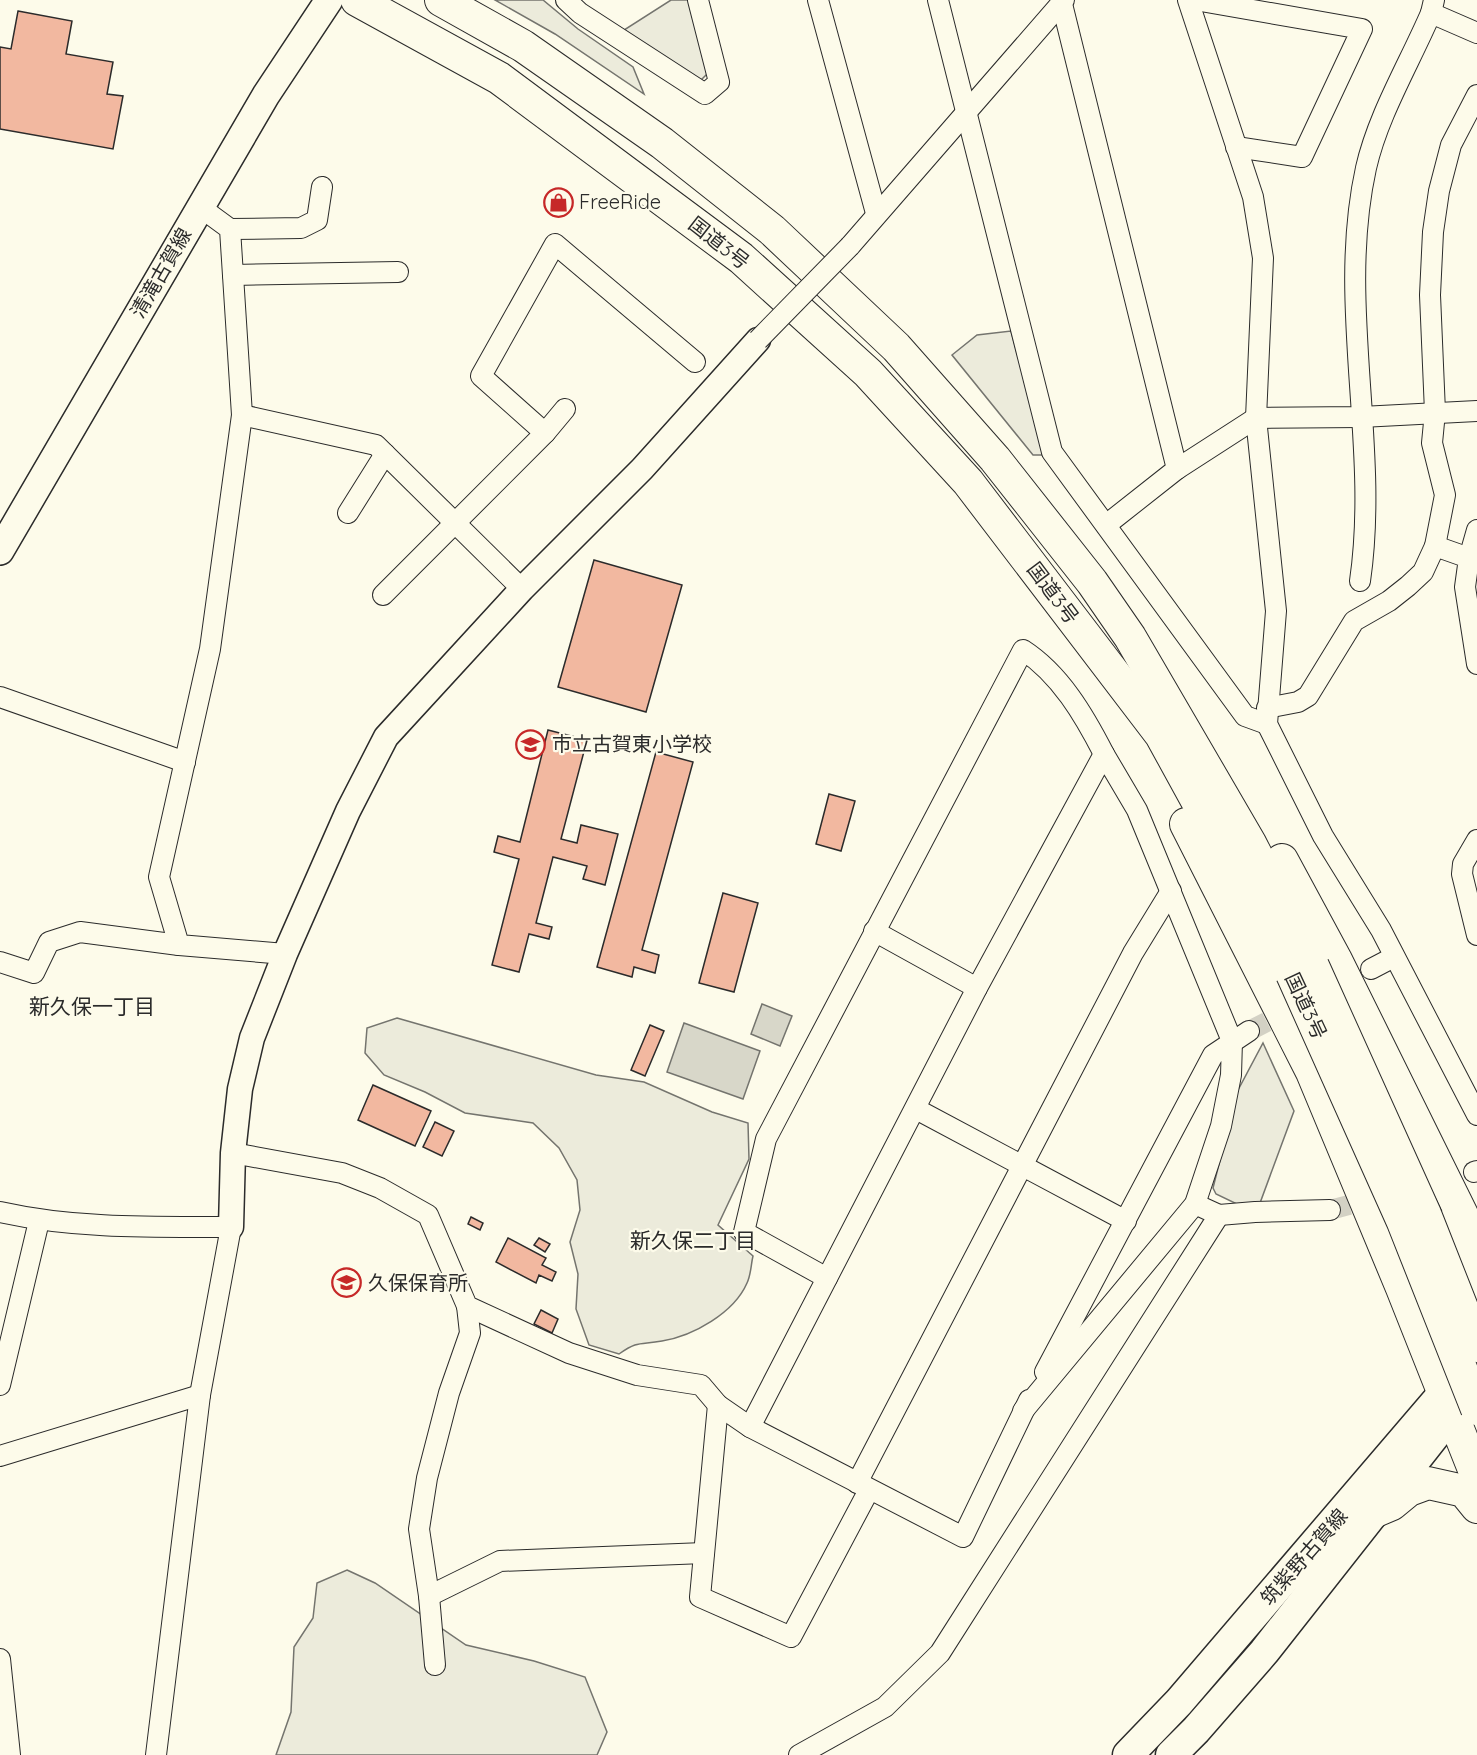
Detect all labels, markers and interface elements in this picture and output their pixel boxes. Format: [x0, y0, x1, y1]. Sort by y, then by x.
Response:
shop icon: FreeRide [542, 186, 574, 218]
place label: FreeRide [579, 189, 661, 214]
street label: 国道3号 [684, 211, 755, 274]
street label: 清滝古賀線 [125, 223, 196, 322]
street label: 国道3号 [1022, 557, 1085, 628]
school or university icon: 市立古賀東小学校 [515, 728, 547, 760]
place label: 市立古賀東小学校 [552, 731, 712, 756]
street label: 国道3号 [1280, 969, 1333, 1043]
district label: 新久保一丁目 [29, 993, 155, 1019]
district label: 新久保二丁目 [630, 1227, 756, 1253]
school or university icon: 久保保育所 [331, 1267, 363, 1299]
place label: 久保保育所 [368, 1270, 468, 1295]
street label: 筑紫野古賀線 [1255, 1503, 1352, 1610]

